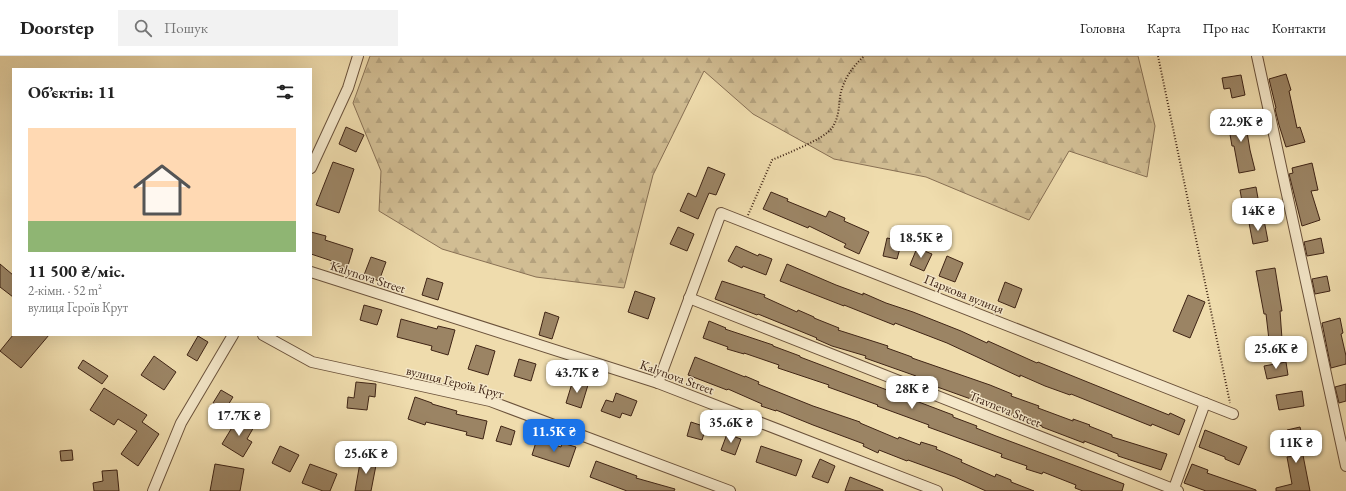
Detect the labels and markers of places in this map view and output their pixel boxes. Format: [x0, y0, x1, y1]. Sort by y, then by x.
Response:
pin: 22.9K ₴ [1204, 109, 1278, 143]
pin: 14K ₴ [1230, 198, 1286, 232]
pin: 18.5K ₴ [884, 225, 958, 259]
pin: 25.6K ₴ [1239, 336, 1313, 370]
pin: 43.7K ₴ [540, 360, 614, 394]
pin: 28K ₴ [884, 376, 940, 410]
pin: 17.7K ₴ [202, 403, 276, 437]
pin: 35.6K ₴ [694, 410, 768, 444]
pin: 11.5K ₴ [517, 419, 591, 453]
pin: 11K ₴ [1268, 430, 1324, 464]
pin: 25.6K ₴ [329, 441, 403, 475]

